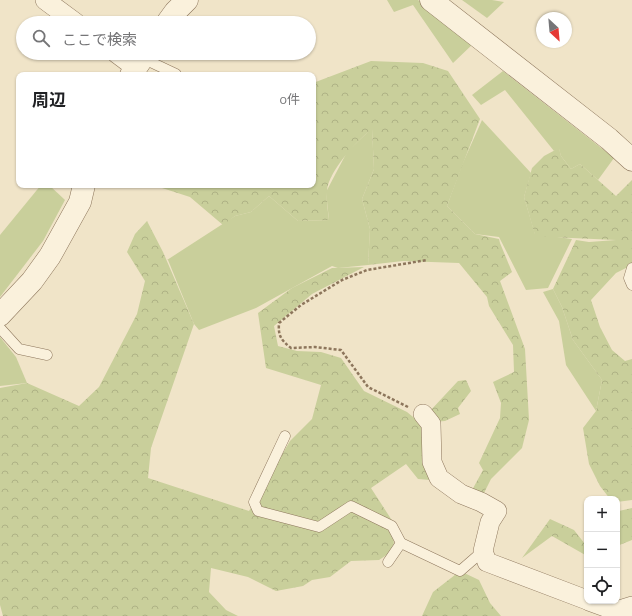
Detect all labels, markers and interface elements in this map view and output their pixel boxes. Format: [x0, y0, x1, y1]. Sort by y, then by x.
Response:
north arrow [536, 12, 572, 48]
search box [16, 16, 316, 60]
icon: search [30, 27, 52, 49]
text: ここで検索 [62, 31, 137, 49]
text: 周辺 [32, 90, 66, 110]
text: 0件 [280, 92, 300, 107]
map controls [584, 496, 620, 604]
button: + [584, 496, 620, 532]
button: − [584, 532, 620, 568]
button: locate [584, 568, 620, 604]

